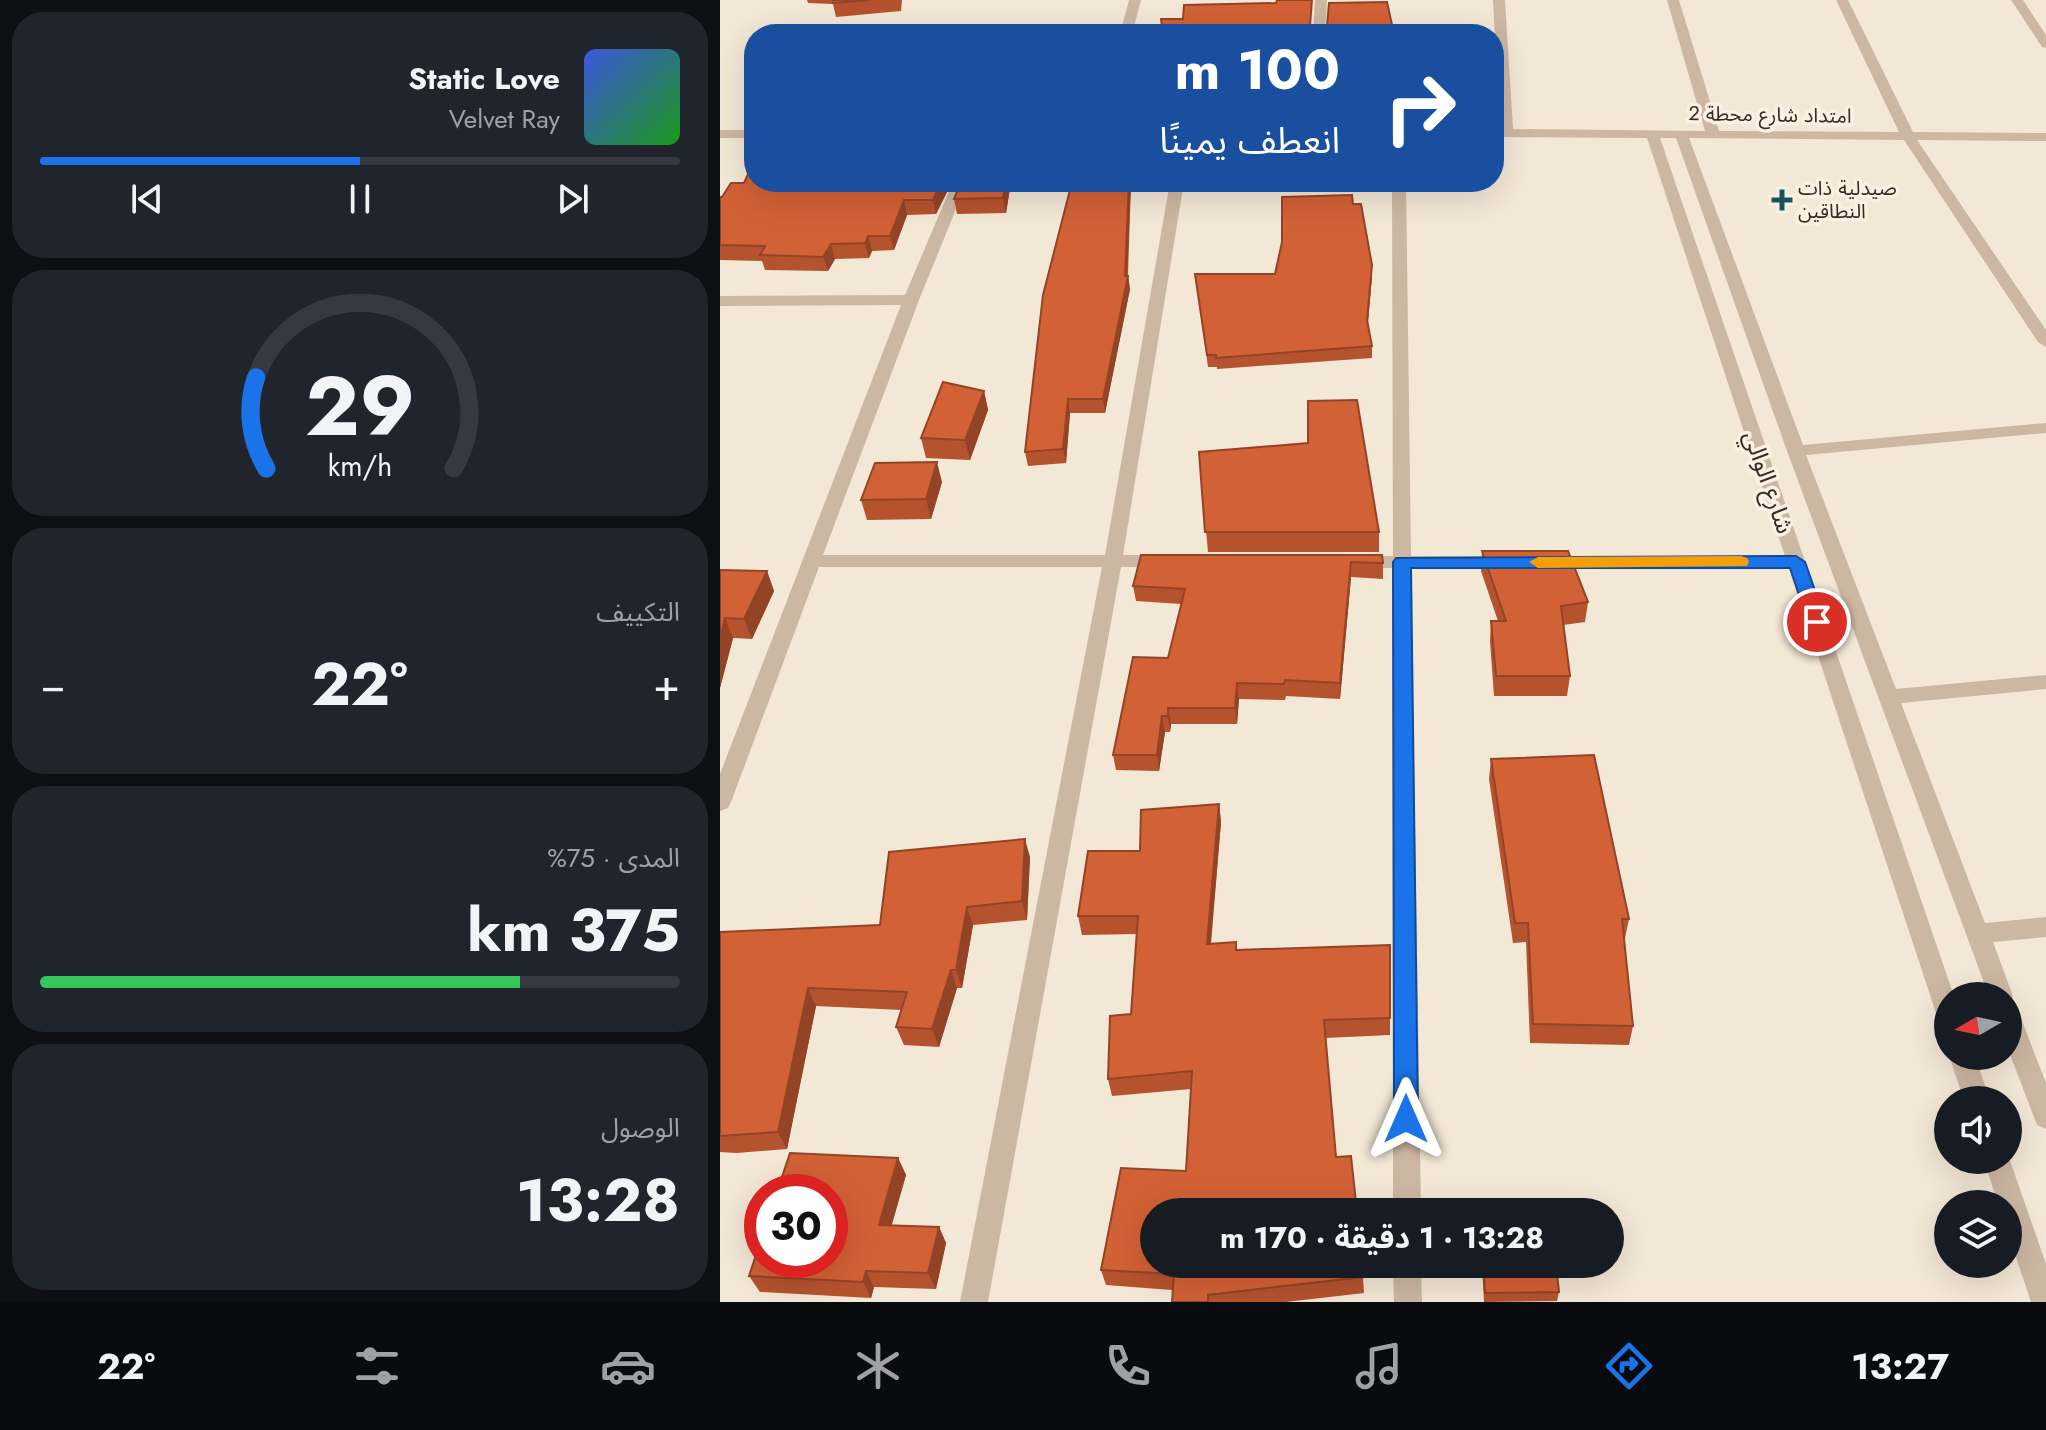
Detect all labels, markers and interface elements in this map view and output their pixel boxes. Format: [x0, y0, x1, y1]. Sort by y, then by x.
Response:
text: 100 m [1175, 29, 1340, 110]
icon: right [1368, 56, 1472, 160]
text: Static Love [408, 57, 560, 100]
street label: امتداد شارع محطة 2 [1688, 99, 1852, 131]
text: Velvet Ray [449, 100, 560, 138]
text: انعطف يمينًا [1159, 114, 1340, 166]
place label: صيدلية ذات النطاقين [1798, 174, 1897, 226]
icon: previous [125, 177, 169, 221]
icon: pause [338, 177, 382, 221]
icon: next [551, 177, 595, 221]
marker: صيدلية ذات النطاقين [1773, 191, 1791, 209]
text: 29 [305, 346, 415, 466]
street label: شارع الوالي [1734, 426, 1803, 539]
text: km/h [328, 445, 392, 487]
pin [1783, 588, 1851, 656]
text: التكييف [596, 593, 680, 631]
icon: arrive [1795, 600, 1839, 644]
text: 22° [311, 641, 408, 728]
text: − [40, 653, 66, 717]
text: + [653, 653, 680, 717]
text: المدى · 75% [547, 839, 680, 877]
text: 375 km [467, 887, 680, 974]
north arrow [1934, 982, 2022, 1070]
map controls [1934, 982, 2022, 1278]
position arrow [1364, 1077, 1448, 1161]
button: sound [1934, 1086, 2022, 1174]
text: الوصول [601, 1109, 680, 1147]
text: 13:28 [516, 1157, 680, 1244]
speed limit sign: 30 [744, 1174, 848, 1278]
button: layers [1934, 1190, 2022, 1278]
text: 13:28 · 1 دقيقة · 170 m [1220, 1216, 1544, 1259]
icon: filters [349, 1338, 405, 1394]
icon: car [600, 1338, 656, 1394]
icon: climate [850, 1338, 906, 1394]
icon: phone [1100, 1338, 1156, 1394]
icon: music [1351, 1338, 1407, 1394]
icon: directions [1601, 1338, 1657, 1394]
text: 22° [97, 1340, 155, 1392]
text: 13:27 [1851, 1340, 1949, 1392]

